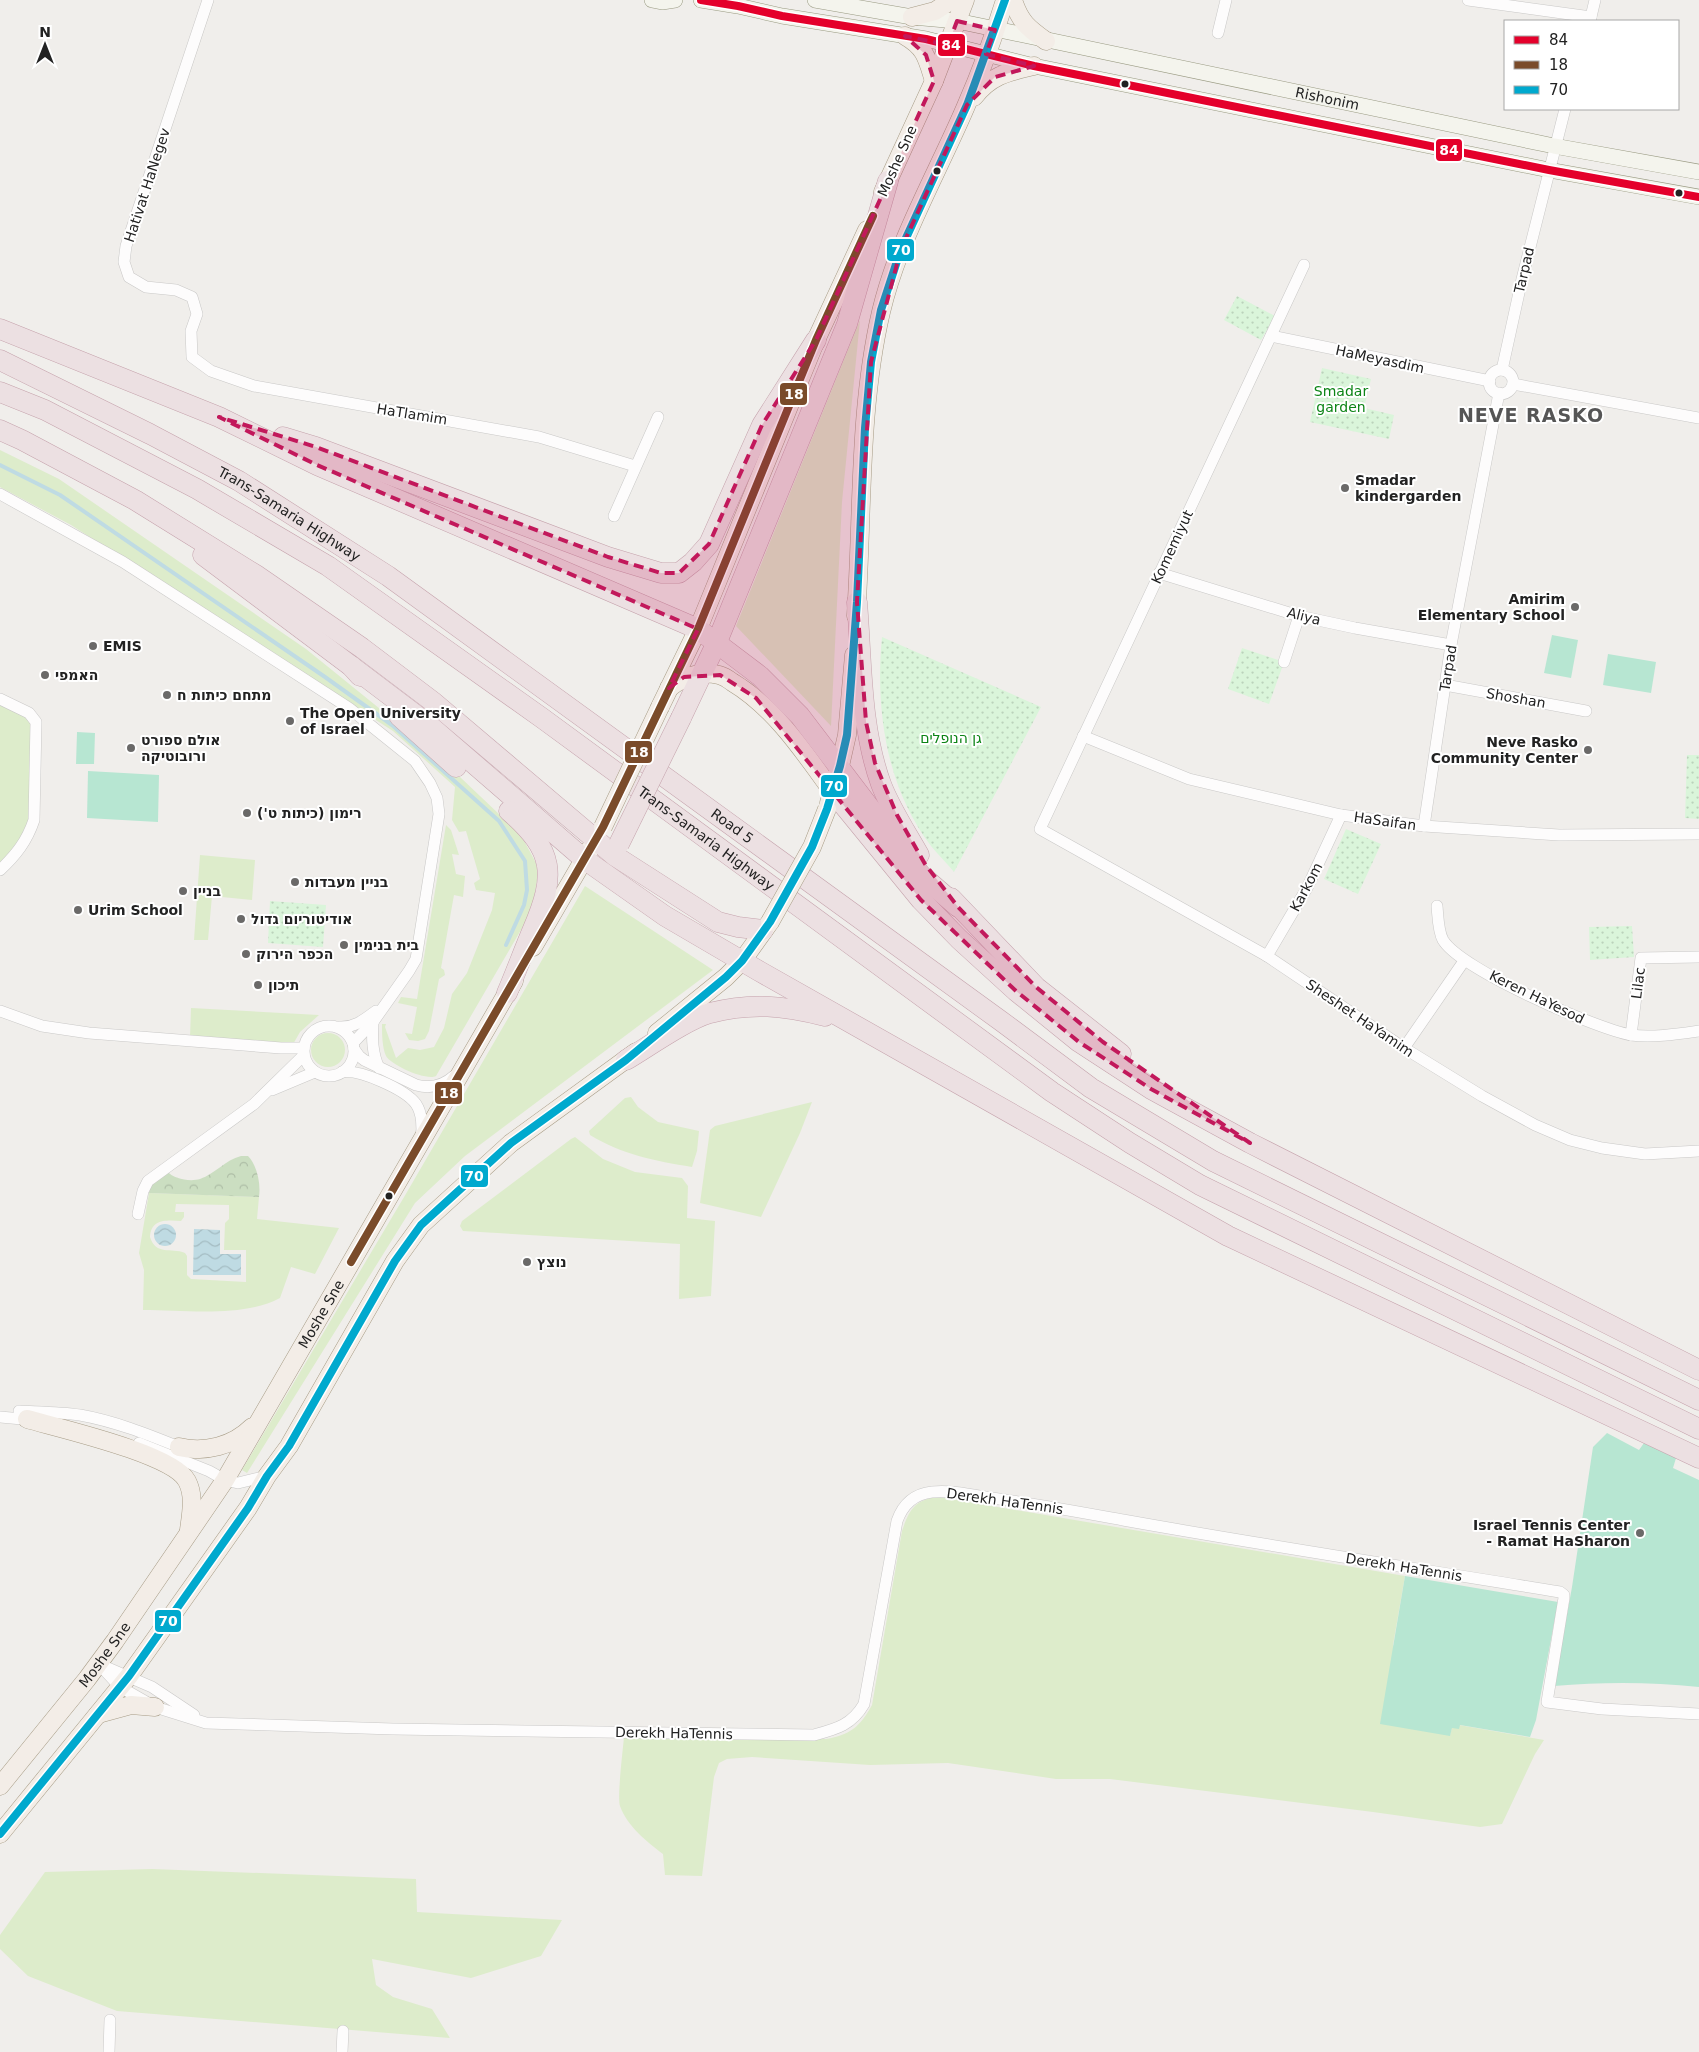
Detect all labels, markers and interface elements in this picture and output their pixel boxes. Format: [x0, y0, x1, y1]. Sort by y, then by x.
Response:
north arrow [20, 20, 70, 70]
legend [1504, 20, 1679, 110]
text: N [39, 24, 51, 40]
text: 84 [1549, 31, 1568, 49]
line badge: 84 [937, 33, 966, 57]
text: 84 [941, 37, 961, 53]
text: 18 [1549, 56, 1568, 74]
unlabelled marker [1120, 79, 1130, 89]
text: 70 [1549, 81, 1568, 99]
street label: Rishonim [1294, 84, 1361, 113]
street label: Moshe Sne [874, 123, 920, 199]
street label: Hativat HaNegev [121, 126, 173, 244]
line badge: 84 [1435, 138, 1463, 162]
text: 84 [1439, 142, 1459, 158]
unlabelled marker [932, 166, 942, 176]
unlabelled marker [1674, 188, 1684, 198]
line badge: 70 [886, 238, 915, 262]
text: 70 [891, 242, 911, 258]
street label: Tarpad [1511, 245, 1537, 296]
street label: HaMeyasdim [1334, 342, 1426, 376]
line badge: 18 [779, 382, 808, 406]
park label: Smadar garden [1314, 383, 1368, 415]
text: 18 [784, 386, 804, 402]
street label: HaTlamim [376, 401, 448, 427]
district label: NEVE RASKO [1458, 404, 1604, 426]
street label: Trans-Samaria Highway [215, 463, 364, 564]
place label: Smadar kindergarden [1355, 472, 1461, 504]
marker: Smadar kindergarden [1339, 482, 1351, 494]
street label: Komemiyut [1148, 507, 1196, 586]
place label: Amirim Elementary School [1418, 591, 1565, 623]
marker: Amirim Elementary School [1569, 601, 1581, 613]
street label: Aliya [1285, 604, 1323, 628]
place label: EMIS [103, 638, 142, 654]
marker: EMIS [87, 640, 99, 652]
street label: Tarpad [1436, 644, 1460, 693]
place label: האמפי [55, 667, 98, 683]
marker: האמפי [39, 669, 51, 681]
street label: Shoshan [1485, 685, 1547, 711]
place label: מתחם כיתות ח [177, 687, 271, 703]
marker: מתחם כיתות ח [161, 689, 173, 701]
place label: The Open University of Israel [300, 705, 461, 737]
marker: The Open University of Israel [284, 715, 296, 727]
park label: גן הנופלים [920, 730, 982, 746]
place label: אולם ספורט ורובוטיקה [141, 732, 221, 764]
place label: Neve Rasko Community Center [1431, 734, 1578, 766]
line badge: 18 [624, 740, 653, 764]
marker: אולם ספורט ורובוטיקה [125, 742, 137, 754]
text: 18 [629, 744, 649, 760]
marker: Neve Rasko Community Center [1582, 744, 1594, 756]
line badge: 70 [820, 774, 848, 798]
text: 70 [824, 778, 844, 794]
street label: Trans-Samaria Highway [634, 783, 778, 894]
place label: רימון (כיתות ט') [257, 805, 362, 821]
street label: Road 5 [708, 805, 757, 847]
marker: רימון (כיתות ט') [241, 807, 253, 819]
street label: HaSaifan [1353, 809, 1417, 833]
street label: Karkom [1286, 860, 1326, 914]
place label: בניין מעבדות [305, 874, 388, 890]
marker: בניין מעבדות [289, 876, 301, 888]
place label: בניין [193, 883, 221, 899]
marker: בניין [177, 885, 189, 897]
place label: Urim School [88, 902, 183, 918]
marker: Urim School [72, 904, 84, 916]
place label: אודיטוריום גדול [251, 911, 352, 927]
marker: אודיטוריום גדול [235, 913, 247, 925]
place label: בית בנימין [354, 937, 419, 953]
marker: בית בנימין [338, 939, 350, 951]
place label: הכפר הירוק [256, 946, 333, 962]
marker: הכפר הירוק [240, 948, 252, 960]
street label: Lilac [1628, 966, 1648, 1000]
street label: Keren HaYesod [1487, 967, 1587, 1027]
street label: Sheshet HaYamim [1303, 976, 1417, 1060]
place label: תיכון [268, 977, 299, 993]
marker: תיכון [252, 979, 264, 991]
line badge: 18 [434, 1081, 463, 1105]
text: 18 [439, 1085, 459, 1101]
line badge: 70 [460, 1164, 489, 1188]
text: 70 [464, 1168, 484, 1184]
unlabelled marker [384, 1191, 394, 1201]
place label: נוצץ [537, 1254, 567, 1270]
marker: נוצץ [521, 1256, 533, 1268]
street label: Moshe Sne [295, 1277, 347, 1351]
street label: Derekh HaTennis [946, 1485, 1064, 1517]
place label: Israel Tennis Center - Ramat HaSharon [1473, 1517, 1630, 1549]
marker: Israel Tennis Center - Ramat HaSharon [1634, 1527, 1646, 1539]
street label: Derekh HaTennis [1345, 1550, 1463, 1584]
line badge: 70 [154, 1609, 182, 1633]
text: 70 [158, 1613, 178, 1629]
street label: Moshe Sne [76, 1619, 133, 1690]
street label: Derekh HaTennis [615, 1724, 733, 1742]

